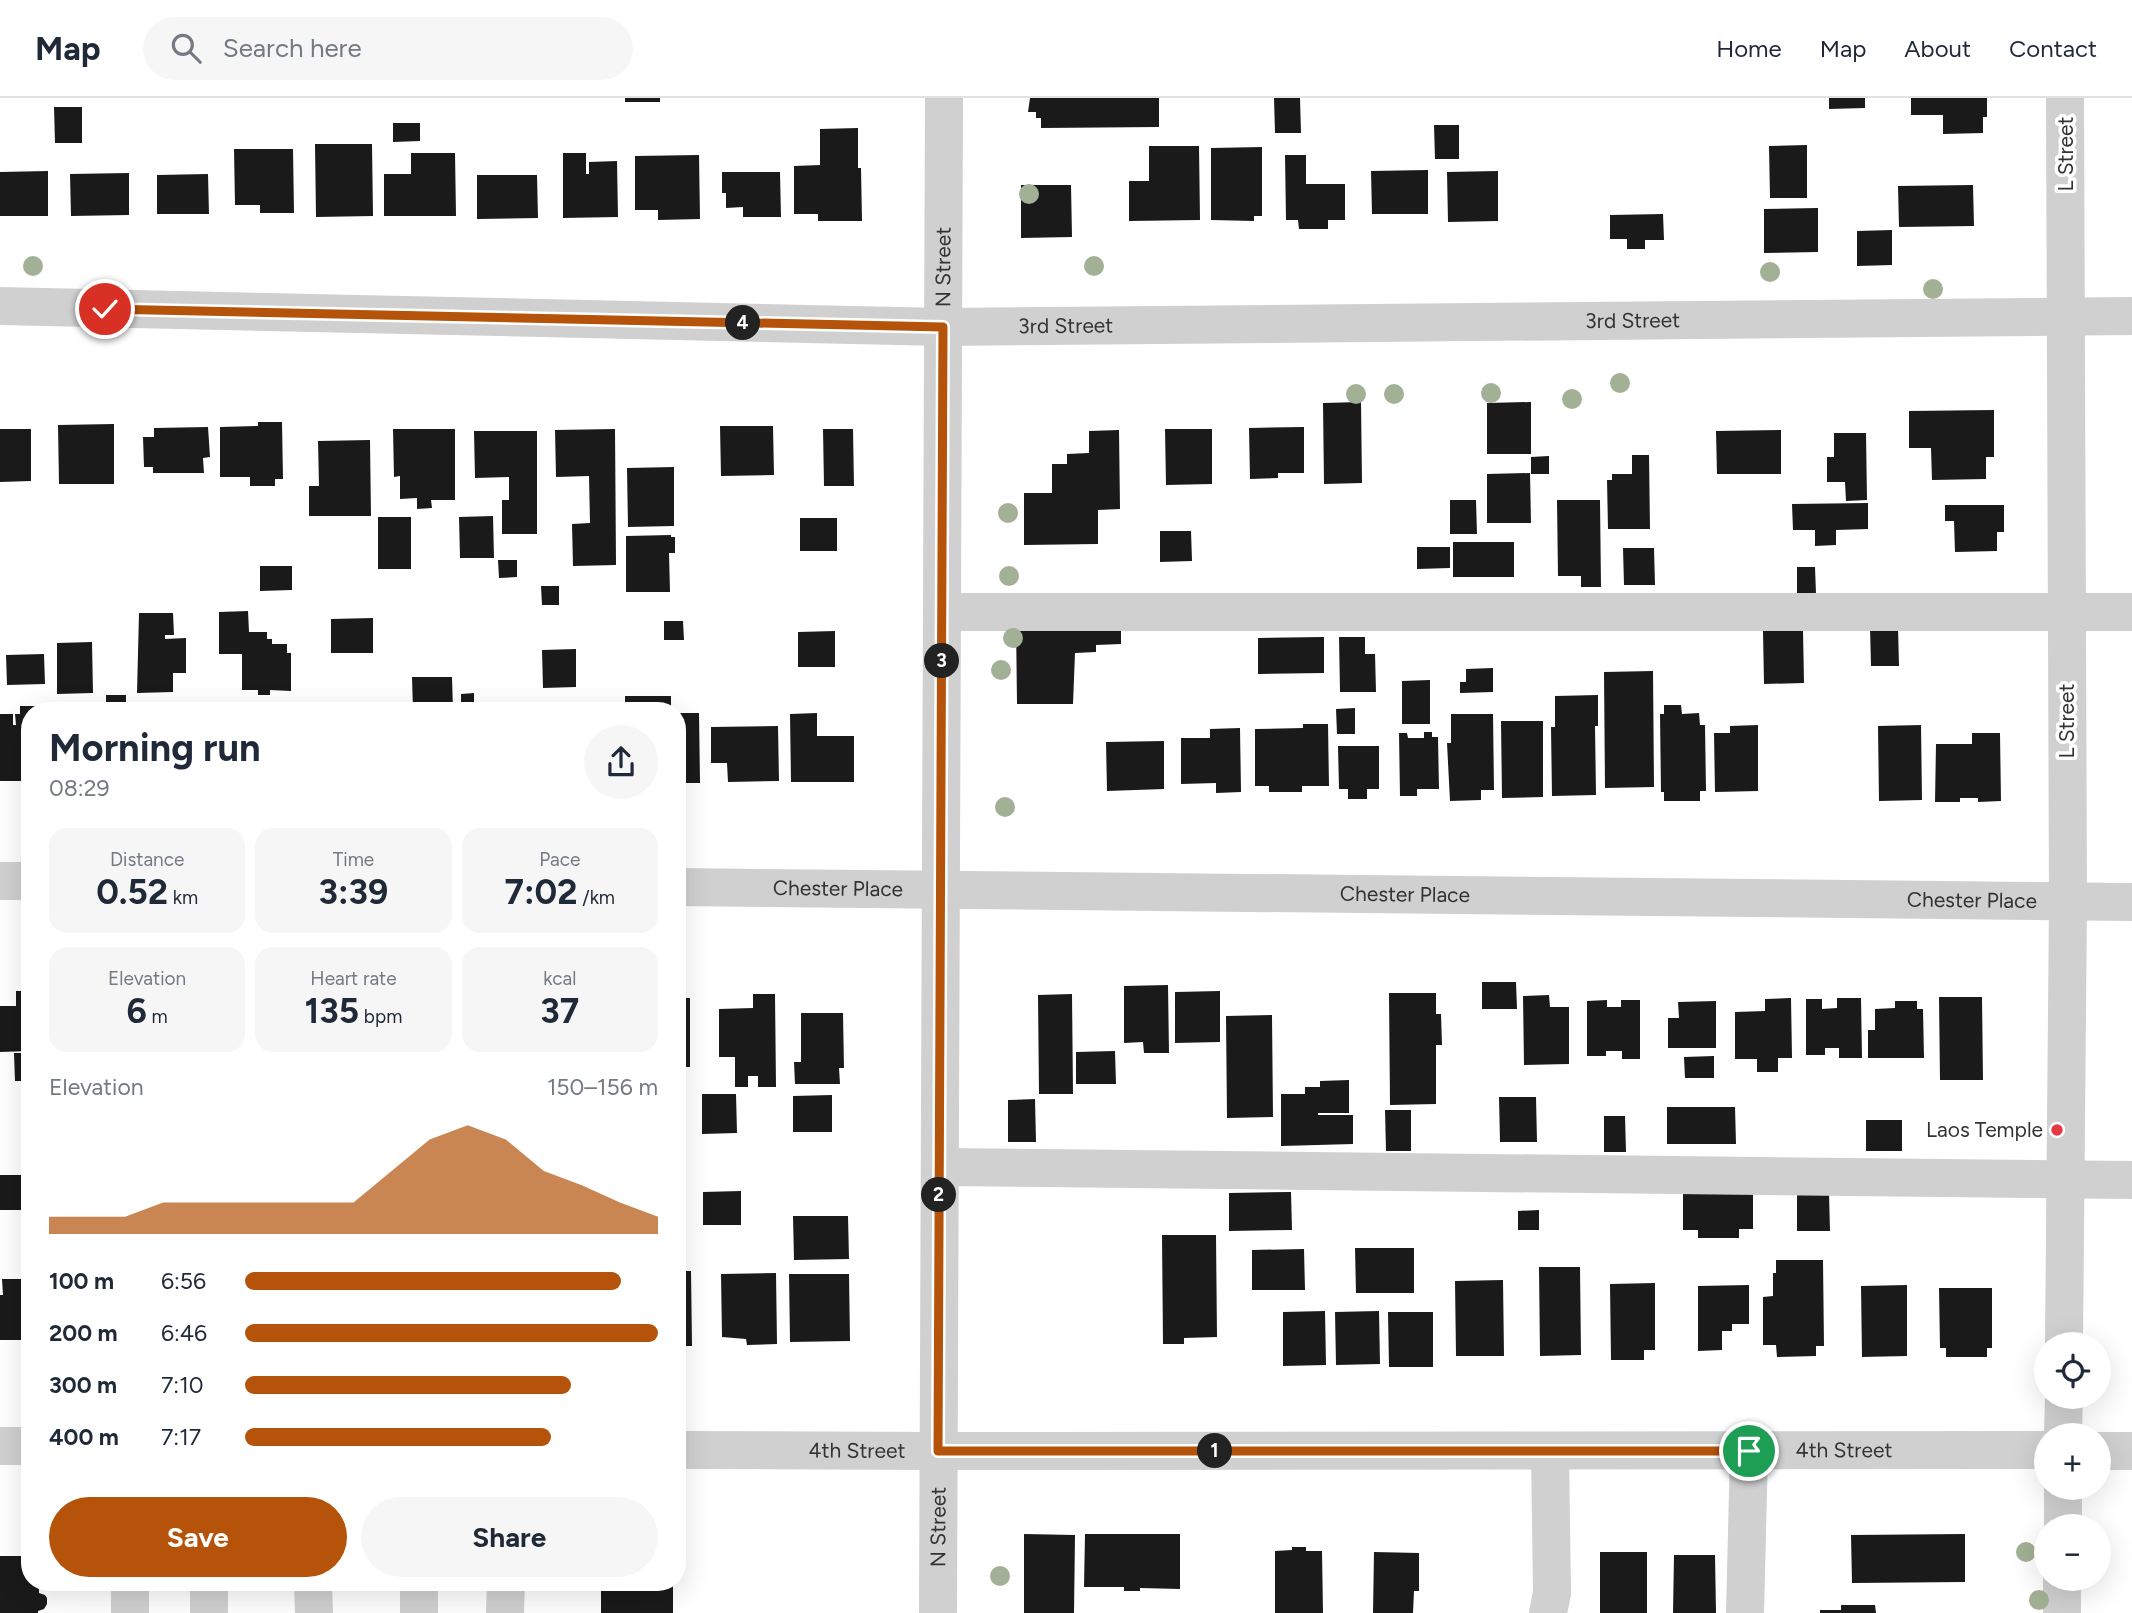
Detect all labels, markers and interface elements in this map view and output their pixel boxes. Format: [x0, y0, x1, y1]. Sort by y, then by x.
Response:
search box [143, 17, 633, 80]
text: Map [35, 29, 101, 68]
icon: search [167, 29, 205, 67]
text: Search here [223, 32, 362, 64]
text: Home [1716, 34, 1782, 63]
text: Map [1820, 34, 1866, 63]
text: About [1904, 34, 1971, 63]
text: Contact [2009, 34, 2097, 63]
street label: L Street [2053, 116, 2078, 191]
street label: N Street [930, 227, 955, 307]
pin [75, 279, 135, 339]
icon: check [86, 290, 124, 328]
pin: 4 [726, 306, 760, 341]
street label: 3rd Street [1585, 307, 1680, 333]
text: 4 [736, 311, 749, 334]
street label: 3rd Street [1018, 312, 1113, 338]
pin: 3 [925, 644, 960, 678]
text: 3 [936, 649, 947, 672]
street label: L Street [2054, 683, 2079, 758]
text: Morning run [49, 725, 261, 771]
button: share [584, 725, 658, 799]
text: 08:29 [49, 774, 110, 802]
text: Distance [110, 848, 184, 871]
text: Time [333, 848, 374, 871]
text: Pace [539, 848, 580, 871]
text: 0.52 [96, 871, 168, 913]
text: 3:39 [319, 871, 388, 913]
text: 7:02 [505, 871, 578, 913]
street label: Chester Place [773, 875, 903, 901]
street label: Chester Place [1340, 881, 1470, 907]
text: km [168, 886, 198, 909]
text: /km [578, 886, 615, 909]
street label: Chester Place [1907, 887, 2037, 913]
text: Elevation [108, 967, 186, 990]
text: Heart rate [310, 967, 397, 990]
text: kcal [543, 967, 576, 990]
text: 6 [127, 990, 147, 1032]
text: 135 [305, 990, 359, 1032]
text: 37 [540, 990, 579, 1032]
text: m [147, 1005, 168, 1028]
text: bpm [359, 1005, 402, 1028]
text: Elevation [49, 1073, 144, 1101]
text: 150–156 m [547, 1073, 658, 1101]
place label: Laos Temple [1926, 1117, 2043, 1142]
marker: Laos Temple [2049, 1122, 2065, 1138]
pin: 2 [922, 1178, 956, 1212]
text: 2 [933, 1183, 944, 1206]
text: 100 m [49, 1267, 114, 1295]
text: 6:56 [161, 1267, 206, 1295]
text: 200 m [49, 1319, 118, 1347]
text: 6:46 [161, 1319, 207, 1347]
map controls [2034, 1332, 2111, 1591]
button: locate [2034, 1332, 2111, 1409]
text: 300 m [49, 1371, 117, 1399]
text: 7:10 [161, 1371, 203, 1399]
pin [1719, 1421, 1779, 1481]
text: 400 m [49, 1423, 119, 1451]
text: 7:17 [161, 1423, 201, 1451]
button: + [2034, 1423, 2111, 1500]
icon: arrive [1730, 1432, 1768, 1470]
pin: 1 [1198, 1434, 1232, 1468]
street label: 4th Street [1796, 1437, 1892, 1462]
street label: 4th Street [809, 1438, 905, 1463]
text: 1 [1210, 1439, 1219, 1462]
street label: N Street [925, 1487, 950, 1567]
button: Save [49, 1497, 347, 1577]
button: Share [361, 1497, 658, 1577]
button: − [2034, 1514, 2111, 1591]

